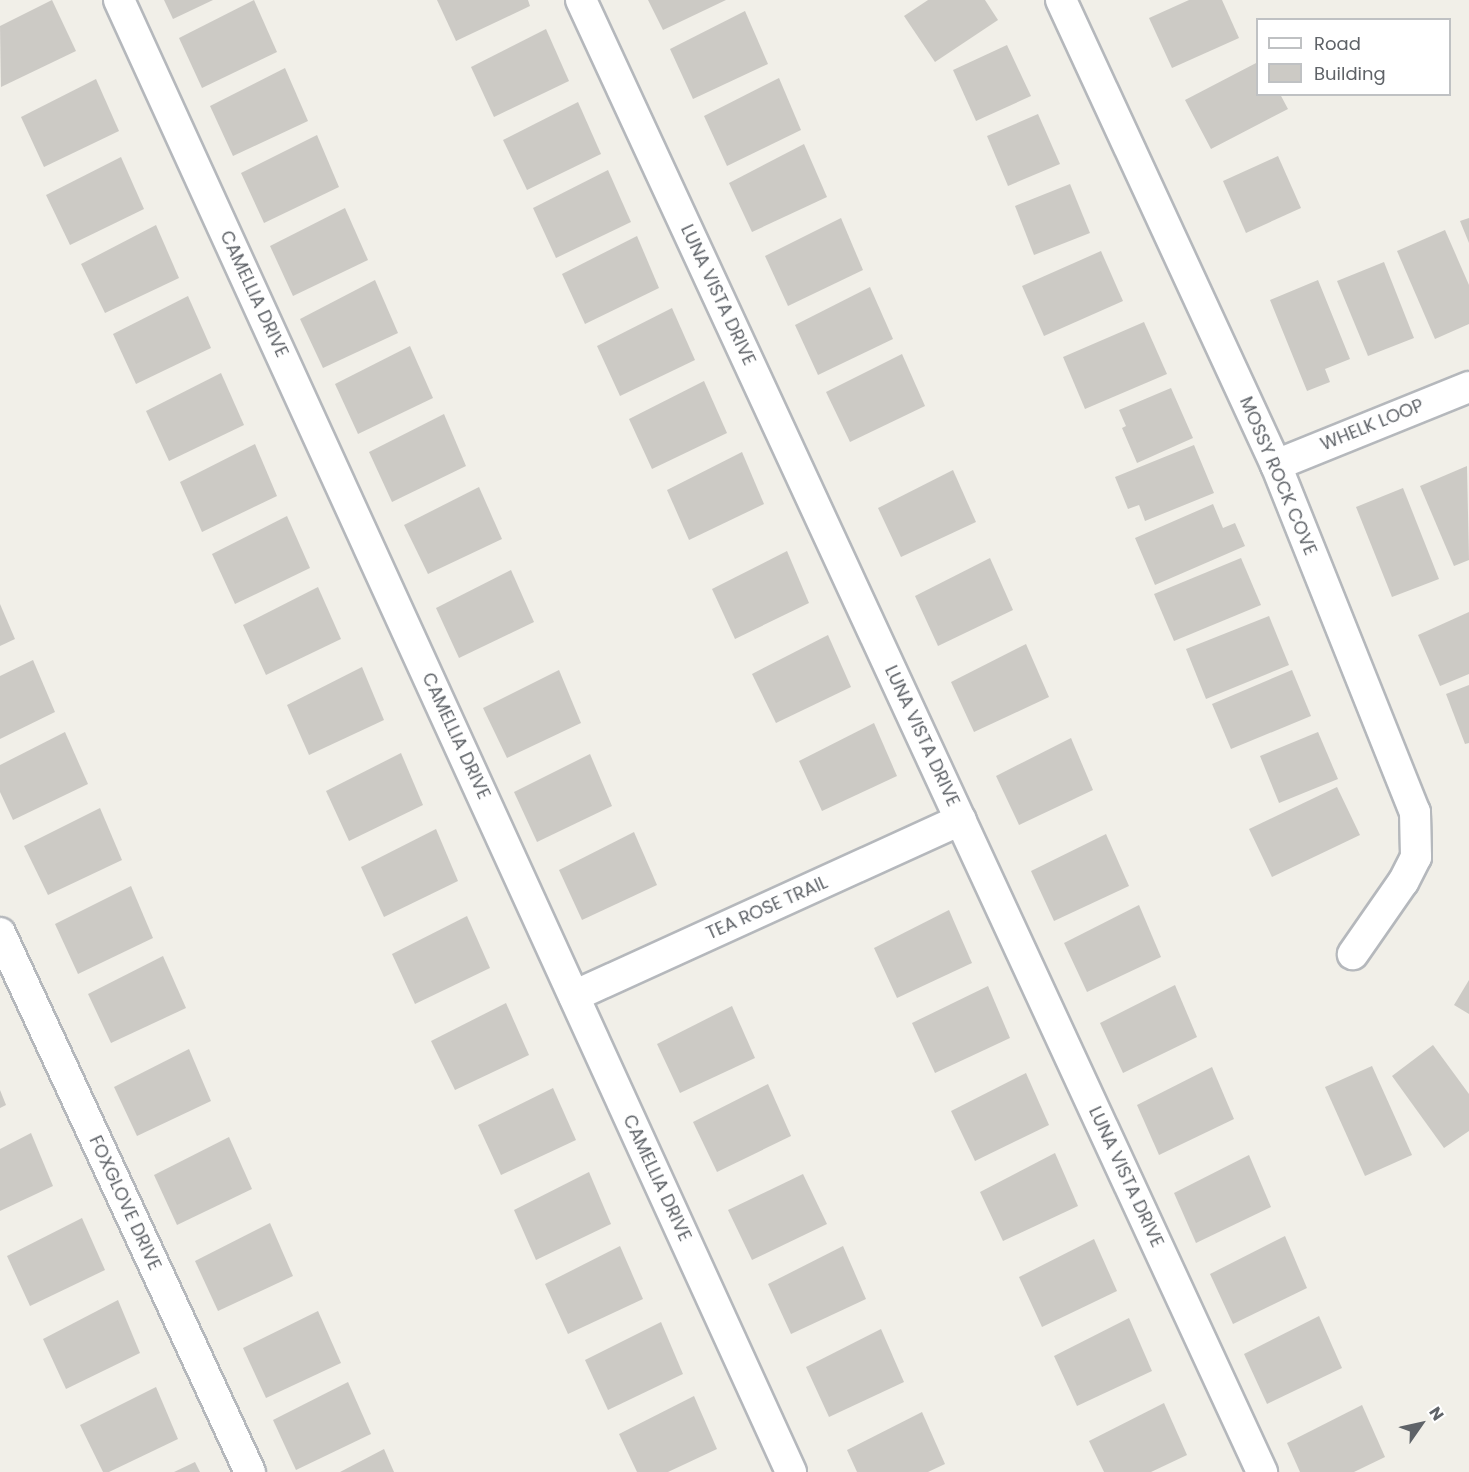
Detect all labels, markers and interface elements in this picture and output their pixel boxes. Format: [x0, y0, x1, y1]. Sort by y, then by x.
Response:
legend [1256, 18, 1451, 96]
text: Road [1314, 31, 1361, 56]
text: Building [1314, 61, 1386, 86]
street label: LUNA VISTA DRIVE [676, 221, 760, 369]
street label: CAMELLIA DRIVE [215, 227, 293, 361]
street label: MOSSY ROCK COVE [1235, 393, 1321, 559]
street label: WHELK LOOP [1317, 395, 1427, 455]
street label: LUNA VISTA DRIVE [880, 662, 964, 810]
street label: CAMELLIA DRIVE [417, 669, 495, 803]
street label: TEA ROSE TRAIL [703, 872, 831, 944]
street label: LUNA VISTA DRIVE [1084, 1103, 1168, 1251]
street label: CAMELLIA DRIVE [618, 1111, 696, 1245]
street label: FOXGLOVE DRIVE [84, 1132, 166, 1274]
north arrow [1391, 1394, 1451, 1454]
text: N [1423, 1402, 1449, 1425]

